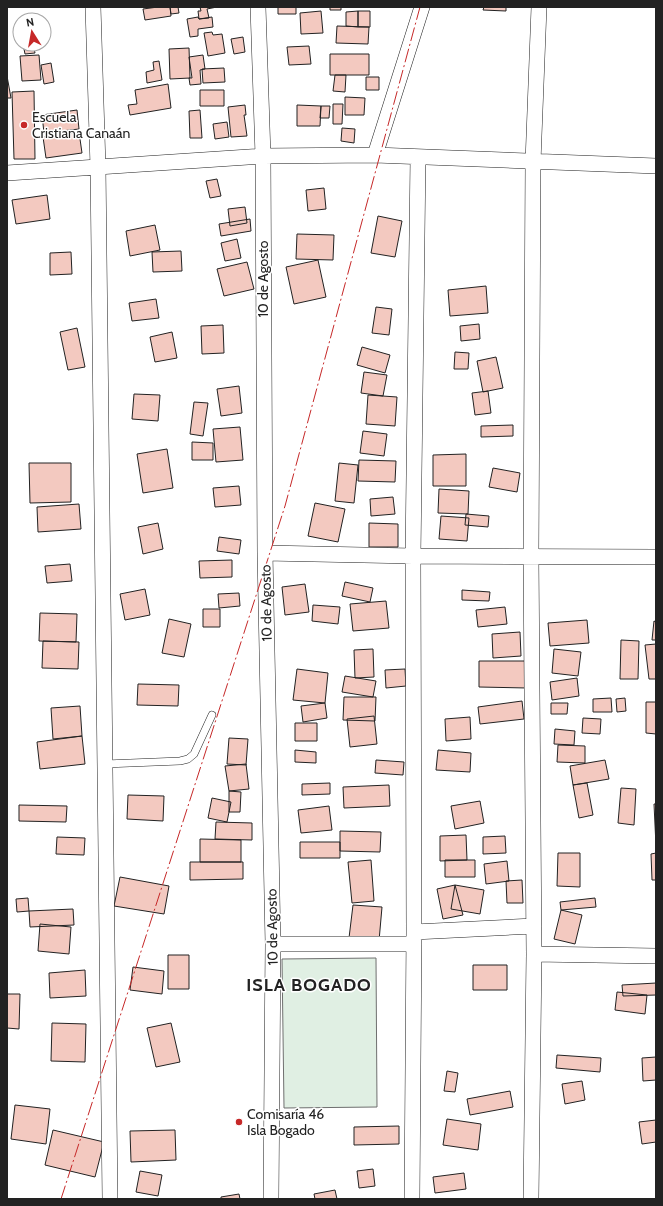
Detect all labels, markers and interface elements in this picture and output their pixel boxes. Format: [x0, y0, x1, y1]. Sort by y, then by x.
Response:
north arrow [12, 12, 52, 52]
text: N [25, 15, 35, 30]
place label: Escuela Cristiana Canaán [32, 108, 130, 142]
marker: Escuela Cristiana Canaán [19, 120, 29, 130]
street label: 10 de Agosto [254, 240, 272, 317]
street label: 10 de Agosto [256, 564, 276, 642]
street label: 10 de Agosto [262, 888, 282, 966]
district label: ISLA BOGADO [246, 974, 372, 996]
place label: Comisaría 46 Isla Bogado [247, 1105, 324, 1139]
marker: Comisaría 46 Isla Bogado [234, 1117, 244, 1127]

